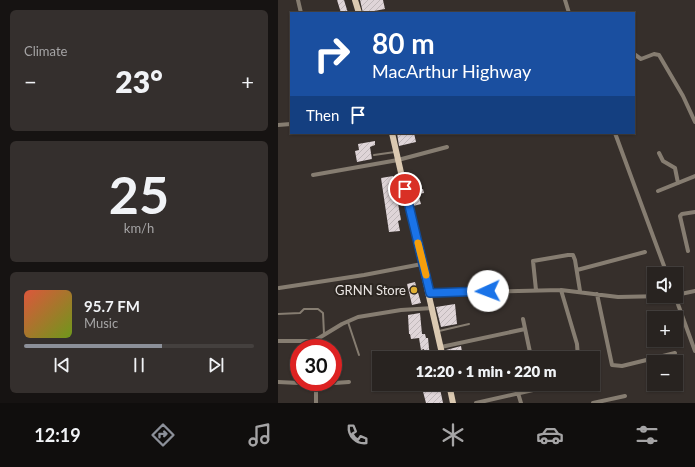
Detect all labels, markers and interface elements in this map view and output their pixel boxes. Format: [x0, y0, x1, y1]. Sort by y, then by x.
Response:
text: 80 m [372, 26, 435, 60]
icon: right [306, 28, 358, 80]
text: Climate [24, 43, 67, 59]
text: MacArthur Highway [372, 60, 531, 82]
text: 23° [115, 63, 163, 99]
text: − [24, 68, 37, 95]
text: + [241, 68, 254, 95]
icon: arrive [347, 104, 369, 126]
text: Then [306, 106, 339, 124]
text: 25 [109, 163, 169, 225]
pin [388, 172, 422, 206]
icon: arrive [394, 178, 416, 200]
text: km/h [124, 220, 154, 236]
map controls [647, 267, 683, 391]
button: sound [647, 267, 683, 303]
position arrow [467, 270, 509, 312]
place label: GRNN Store [335, 282, 406, 298]
marker: GRNN Store [409, 285, 419, 295]
text: 95.7 FM [84, 297, 140, 315]
button: + [647, 311, 683, 347]
text: Music [84, 315, 118, 331]
speed limit sign: 30 [290, 339, 342, 391]
icon: previous [51, 354, 73, 376]
icon: pause [128, 354, 150, 376]
icon: next [205, 354, 227, 376]
button: − [647, 355, 683, 391]
text: 12:20 · 1 min · 220 m [415, 362, 557, 380]
icon: directions [149, 421, 177, 449]
icon: music [246, 421, 274, 449]
icon: phone [343, 421, 371, 449]
icon: climate [439, 421, 467, 449]
icon: car [536, 421, 564, 449]
icon: filters [633, 421, 661, 449]
text: 12:19 [34, 424, 81, 446]

